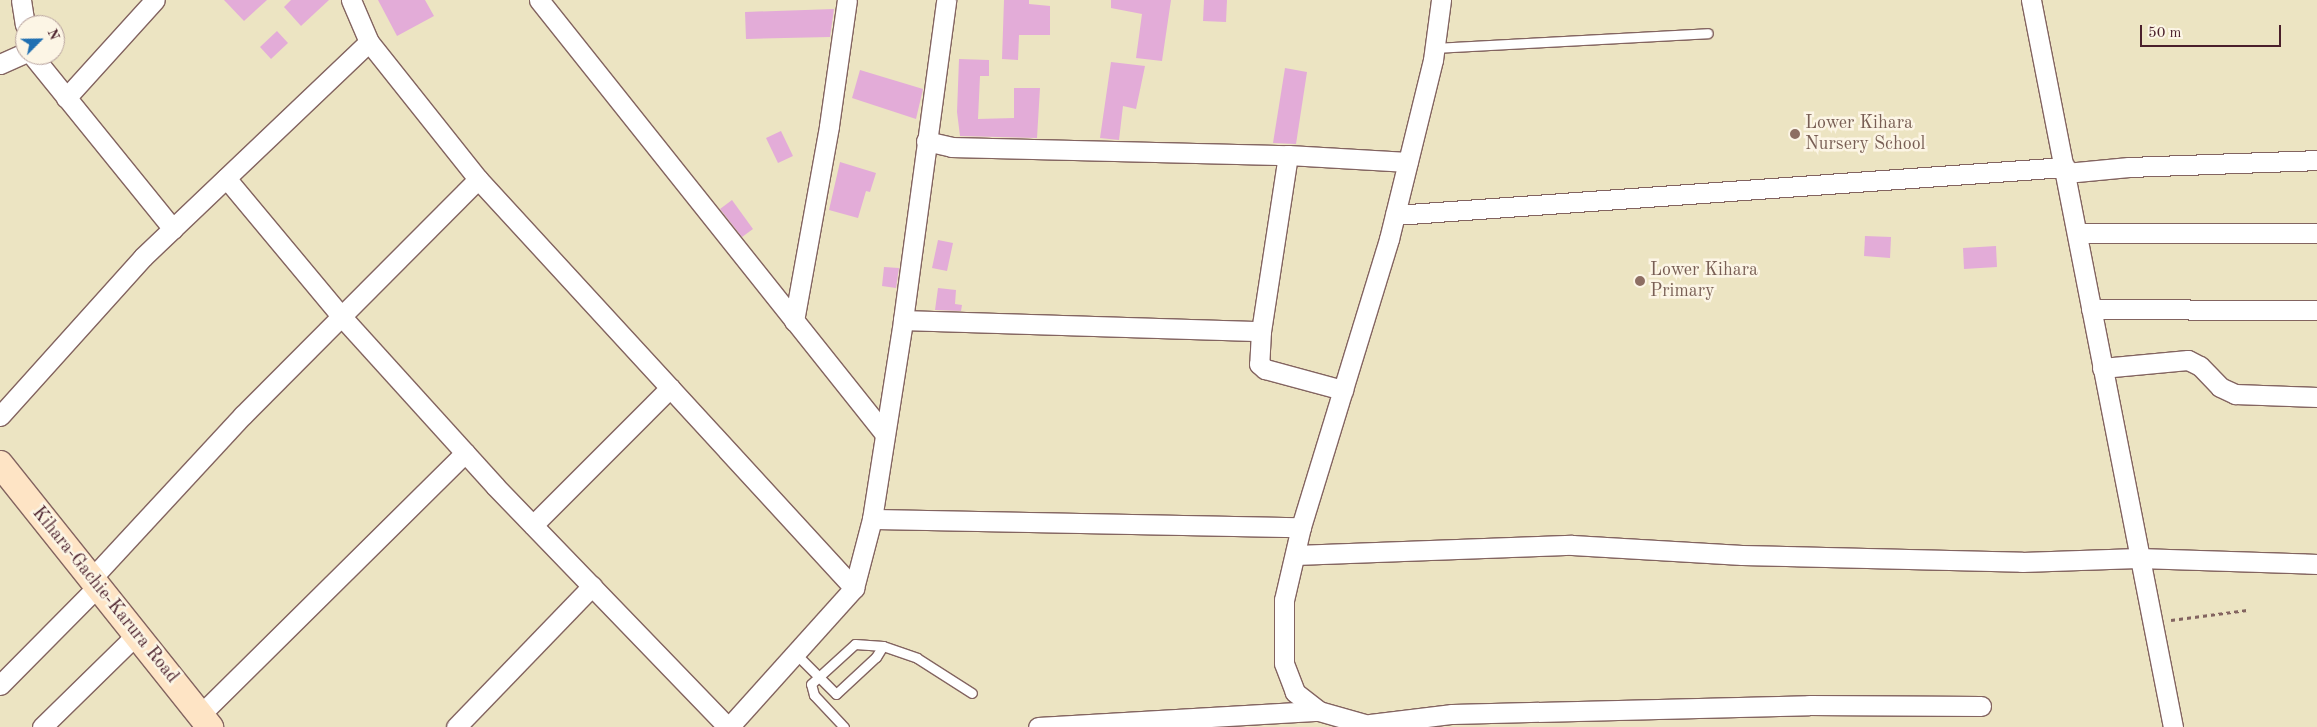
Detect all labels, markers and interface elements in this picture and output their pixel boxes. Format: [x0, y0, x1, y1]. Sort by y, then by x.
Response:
north arrow [15, 15, 65, 65]
scale bar [2142, 15, 2283, 47]
text: 50 m [2148, 26, 2182, 41]
text: N [44, 27, 61, 42]
place label: Lower Kihara Nursery School [1805, 113, 1925, 156]
marker: Lower Kihara Nursery School [1789, 128, 1801, 140]
place label: Lower Kihara Primary [1650, 260, 1758, 302]
marker: Lower Kihara Primary [1634, 275, 1646, 287]
street label: Kihara-Gachie-Karura Road [27, 503, 183, 687]

